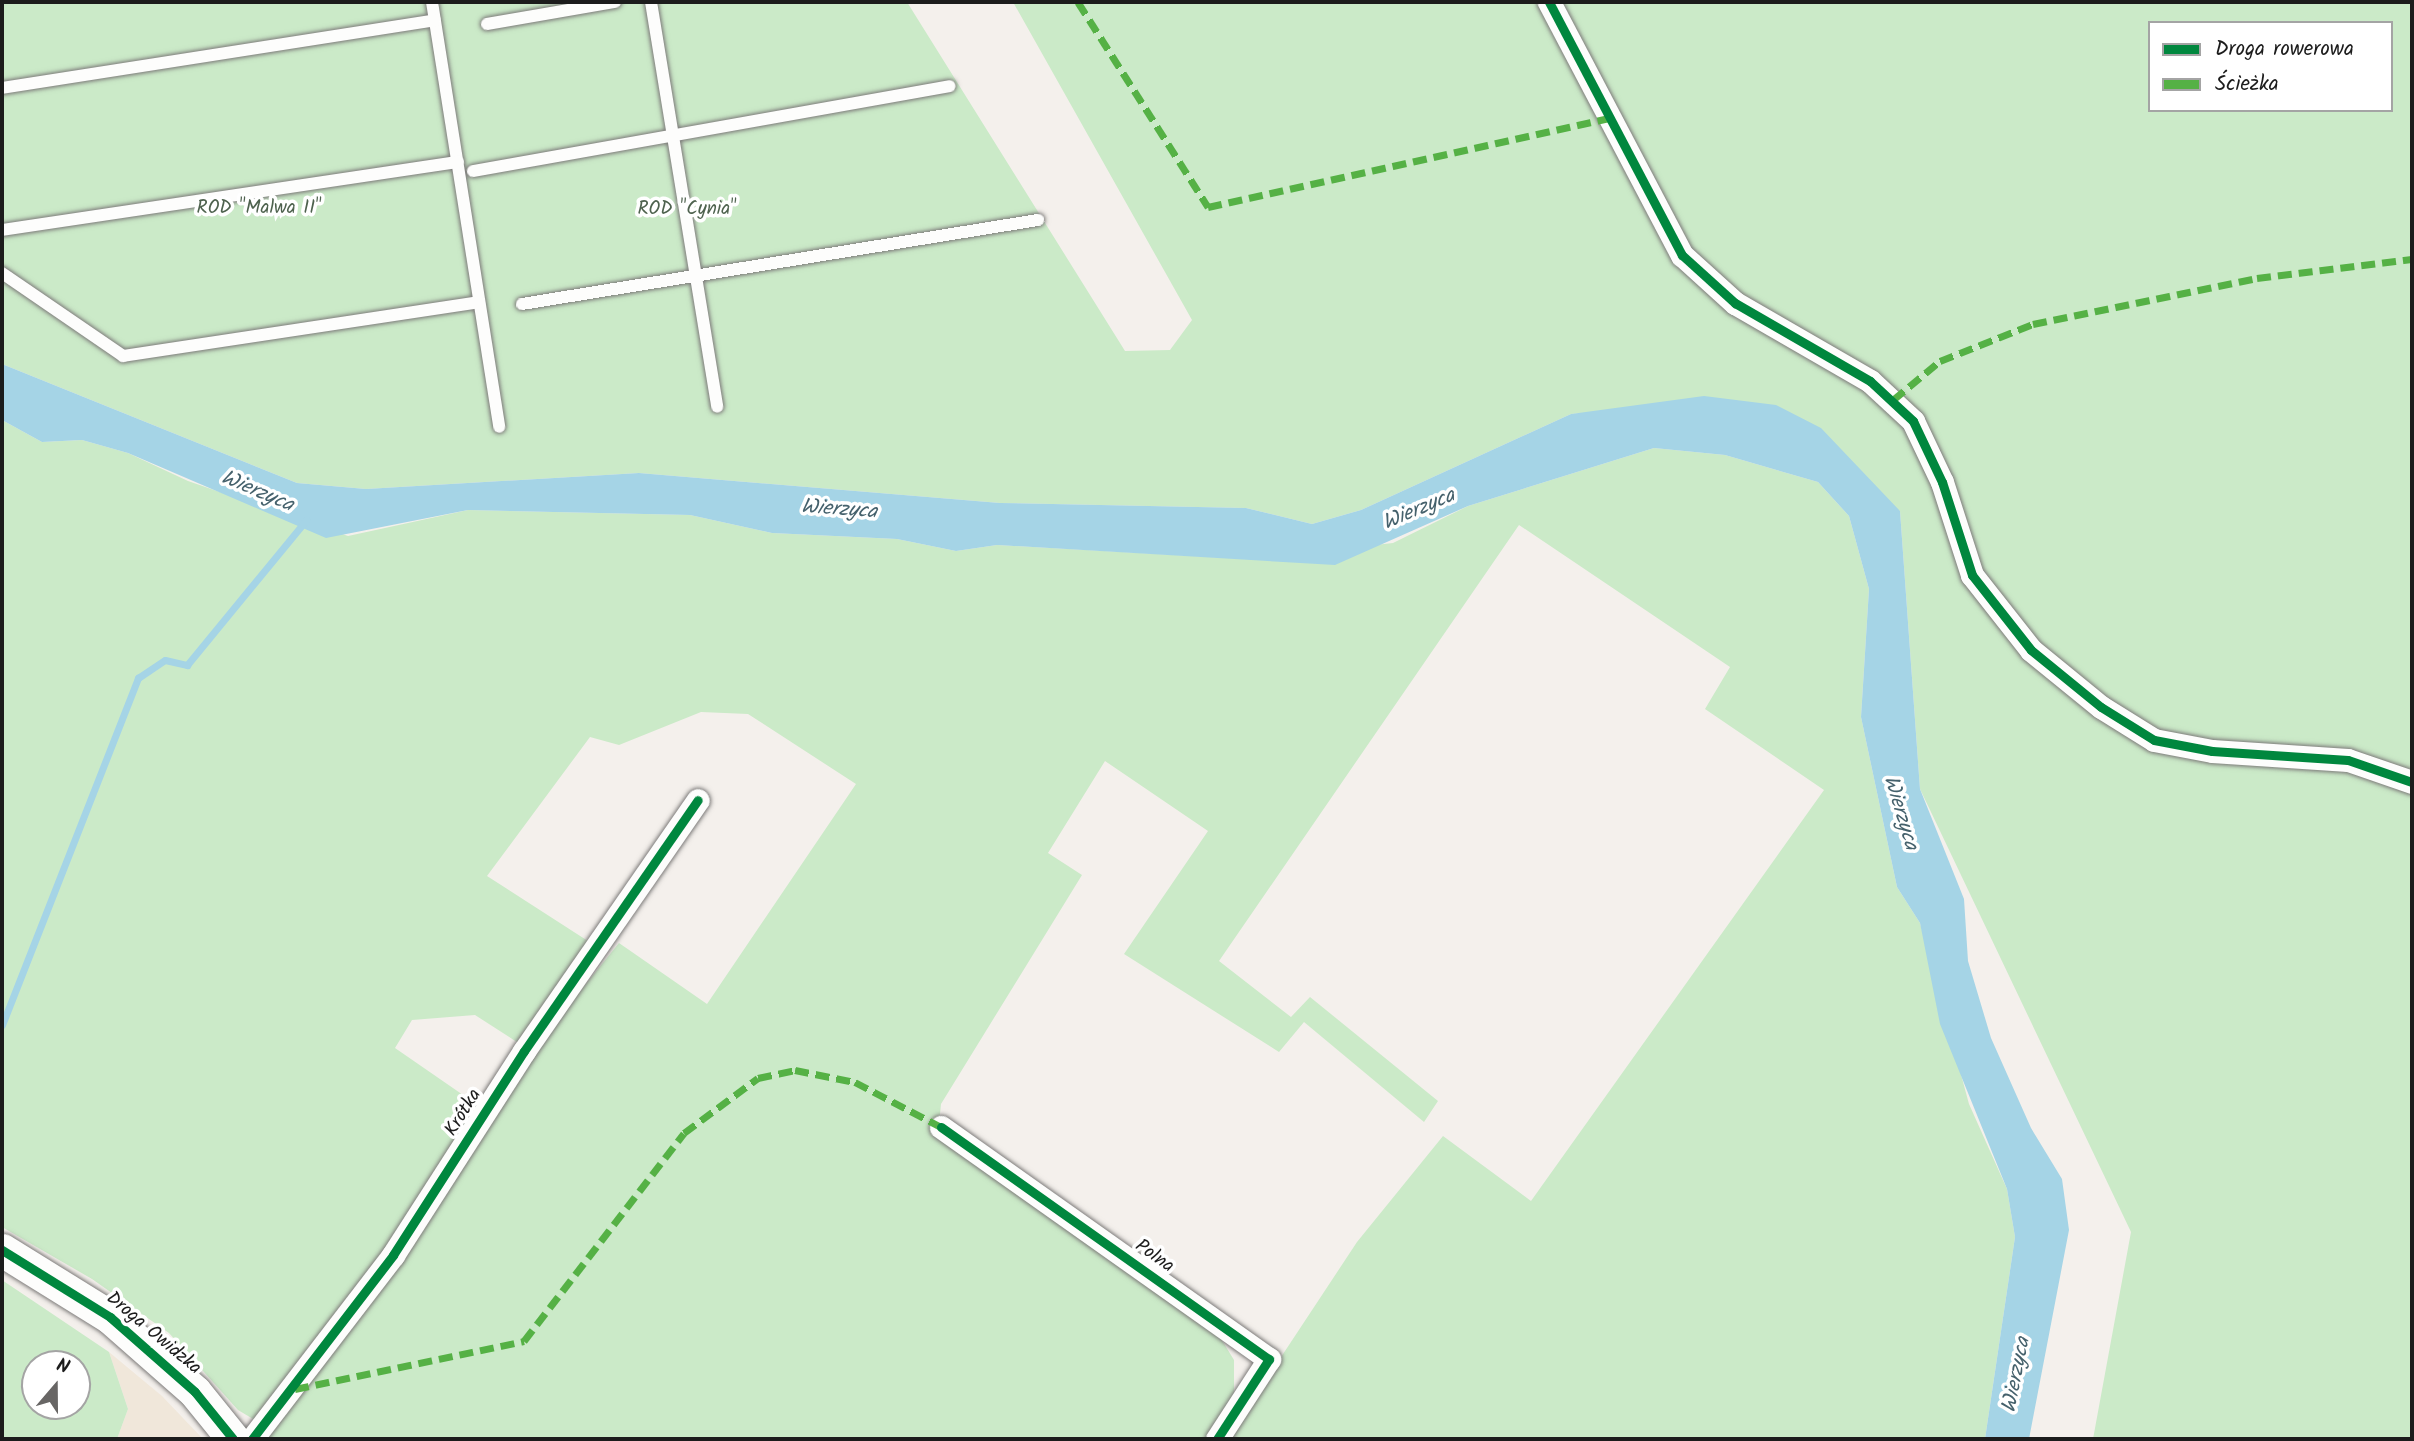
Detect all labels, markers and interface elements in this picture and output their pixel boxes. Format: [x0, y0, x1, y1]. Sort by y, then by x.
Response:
legend [2148, 21, 2393, 112]
text: Droga rowerowa [2215, 33, 2354, 66]
text: Ścieżka [2215, 68, 2279, 101]
park label: ROD "Malwa II" [197, 198, 321, 220]
park label: ROD "Cynia" [637, 199, 737, 221]
water label: Wierzyca [217, 466, 297, 518]
water label: Wierzyca [1379, 484, 1459, 536]
water label: Wierzyca [800, 495, 878, 525]
water label: Wierzyca [1877, 773, 1923, 853]
street label: Krótka [441, 1085, 487, 1141]
street label: Polna [1130, 1235, 1178, 1279]
street label: Droga Owidzka [101, 1288, 205, 1380]
water label: Wierzyca [1997, 1335, 2037, 1415]
north arrow [21, 1350, 91, 1420]
text: N [52, 1351, 73, 1383]

